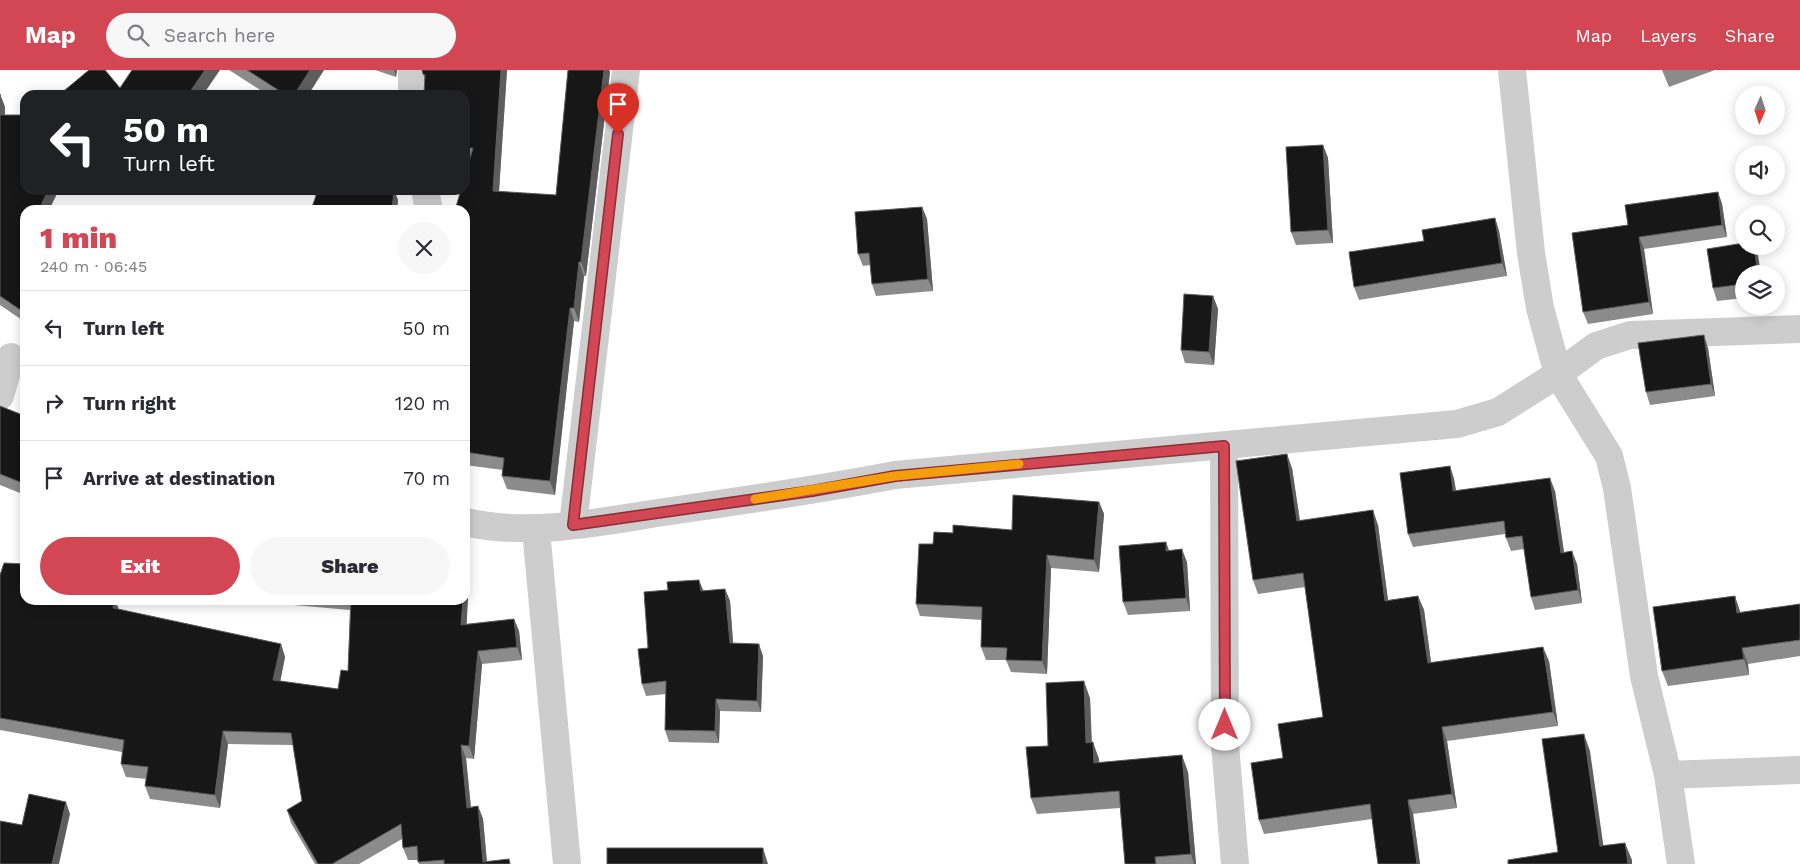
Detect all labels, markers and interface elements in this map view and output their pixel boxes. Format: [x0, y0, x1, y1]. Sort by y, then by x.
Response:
search box [106, 13, 456, 58]
text: Map [25, 21, 76, 49]
icon: search [124, 21, 152, 49]
text: Search here [164, 24, 275, 47]
text: Map [1575, 25, 1612, 46]
text: Layers [1640, 25, 1697, 46]
text: Share [1725, 25, 1775, 46]
pin [597, 83, 639, 134]
north arrow [1735, 85, 1785, 135]
map controls [1735, 85, 1785, 315]
icon: arrive [604, 90, 632, 118]
text: 50 m [123, 109, 209, 151]
icon: left [40, 110, 105, 175]
button: sound [1735, 145, 1785, 195]
text: Turn left [123, 151, 215, 176]
button: search [1735, 205, 1785, 255]
text: 1 min [40, 220, 117, 255]
button: close [398, 222, 450, 274]
text: 240 m · 06:45 [40, 257, 147, 276]
button: layers [1735, 265, 1785, 315]
icon: left [40, 314, 68, 342]
text: Turn left [83, 317, 164, 340]
text: 50 m [403, 317, 450, 340]
icon: right [40, 389, 68, 417]
text: Turn right [83, 392, 176, 415]
text: 120 m [395, 392, 450, 415]
icon: arrive [40, 464, 68, 492]
text: Arrive at destination [83, 467, 275, 490]
text: 70 m [403, 467, 450, 490]
button: Exit [40, 537, 240, 595]
button: Share [250, 537, 450, 595]
position arrow [1198, 698, 1250, 750]

